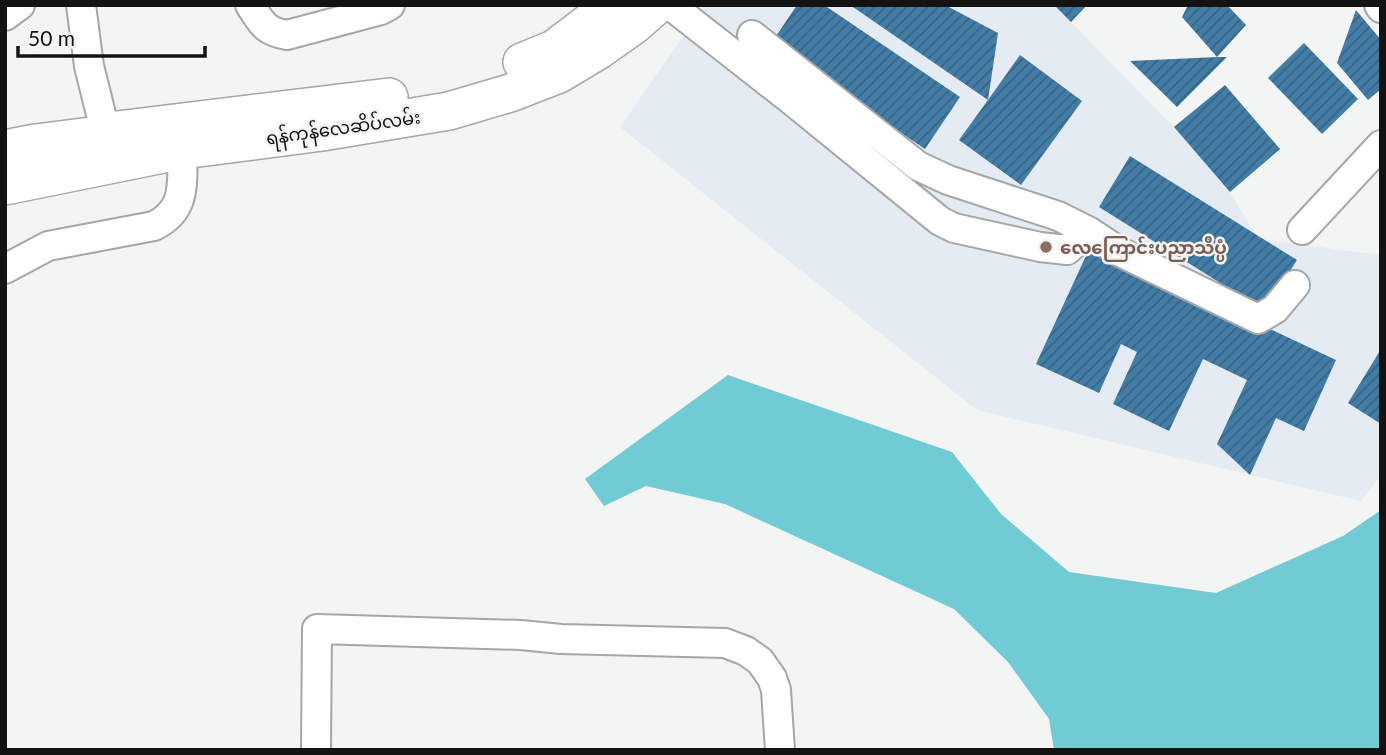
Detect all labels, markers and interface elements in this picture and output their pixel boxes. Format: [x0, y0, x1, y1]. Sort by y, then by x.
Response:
scale bar [18, 14, 205, 58]
text: 50 m [28, 25, 75, 50]
street label: ရန်ကုန်လေဆိပ်လမ်း [264, 103, 422, 154]
place label: လေကြောင်းပညာသိပ္ပံ [1060, 236, 1227, 262]
marker: လေကြောင်းပညာသိပ္ပံ [1038, 239, 1054, 255]

